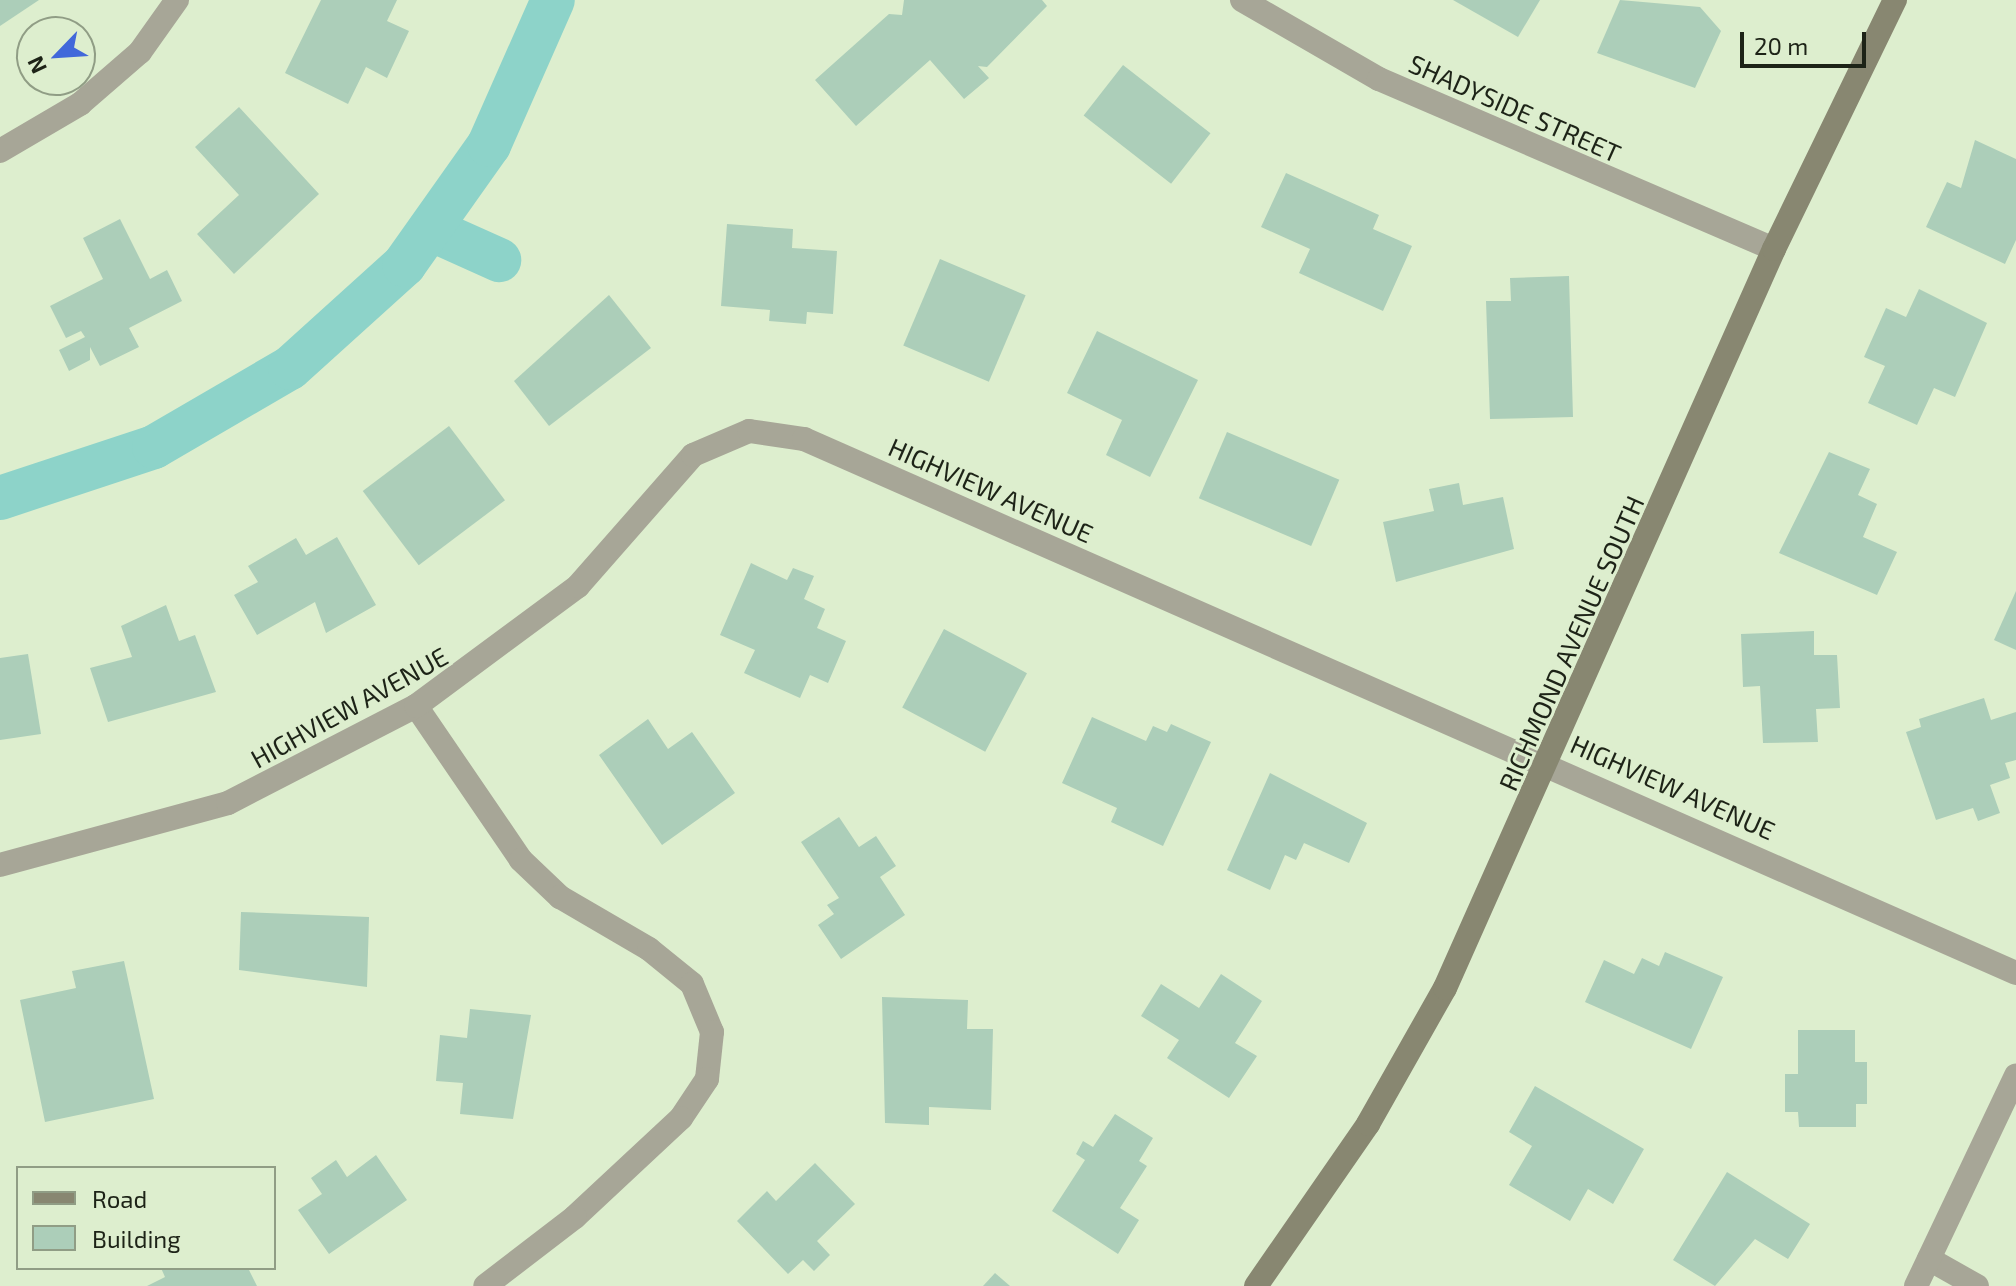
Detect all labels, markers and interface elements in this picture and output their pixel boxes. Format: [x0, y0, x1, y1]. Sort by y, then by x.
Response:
north arrow [16, 16, 96, 96]
scale bar [1744, 16, 1870, 66]
text: 20 m [1754, 31, 1808, 60]
street label: SHADYSIDE STREET [1404, 47, 1626, 169]
text: N [21, 53, 51, 78]
street label: HIGHVIEW AVENUE [884, 431, 1098, 549]
street label: RICHMOND AVENUE SOUTH [1492, 490, 1650, 796]
street label: HIGHVIEW AVENUE [245, 640, 453, 774]
street label: HIGHVIEW AVENUE [1566, 728, 1780, 846]
legend [16, 1166, 276, 1270]
text: Road [92, 1184, 147, 1213]
text: Building [92, 1224, 181, 1253]

